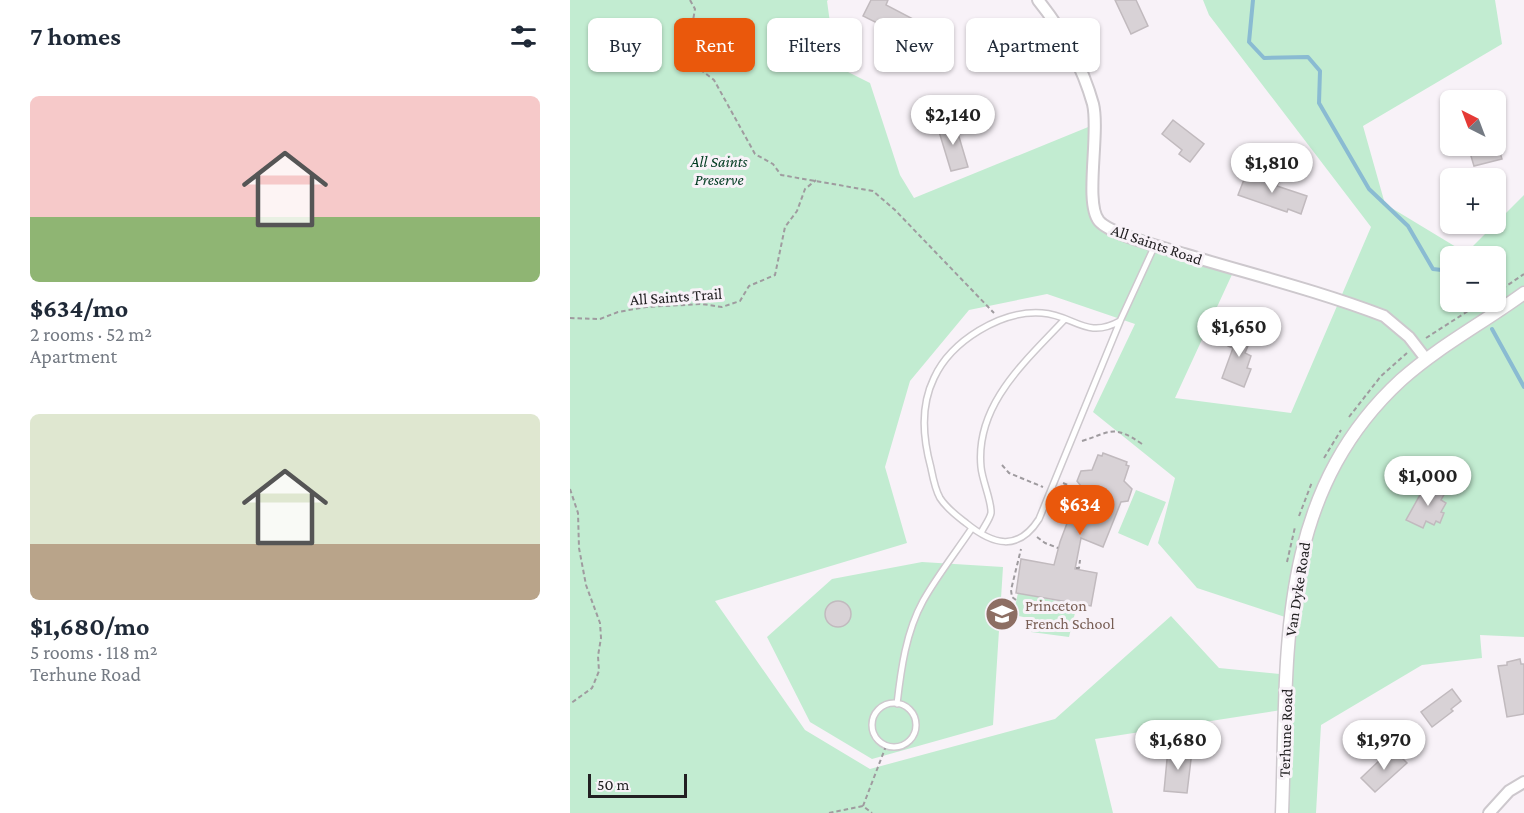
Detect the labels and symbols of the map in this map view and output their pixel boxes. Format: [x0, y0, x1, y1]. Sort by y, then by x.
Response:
north arrow [1440, 90, 1506, 156]
pin: $2,140 [904, 95, 1002, 146]
pin: $1,810 [1223, 143, 1321, 194]
park label: All Saints Preserve [690, 153, 748, 188]
street label: All Saints Road [1109, 221, 1205, 268]
street label: All Saints Trail [629, 285, 723, 308]
pin: $1,650 [1190, 307, 1288, 358]
pin: $1,000 [1379, 456, 1477, 507]
pin: $634 [1044, 485, 1116, 536]
street label: Van Dyke Road [1282, 540, 1314, 638]
school or university icon: Princeton French School [984, 596, 1020, 632]
place label: Princeton French School [1025, 597, 1115, 632]
street label: Terhune Road [1275, 688, 1296, 778]
pin: $1,680 [1129, 720, 1227, 771]
pin: $1,970 [1335, 720, 1433, 771]
scale bar [588, 771, 687, 798]

